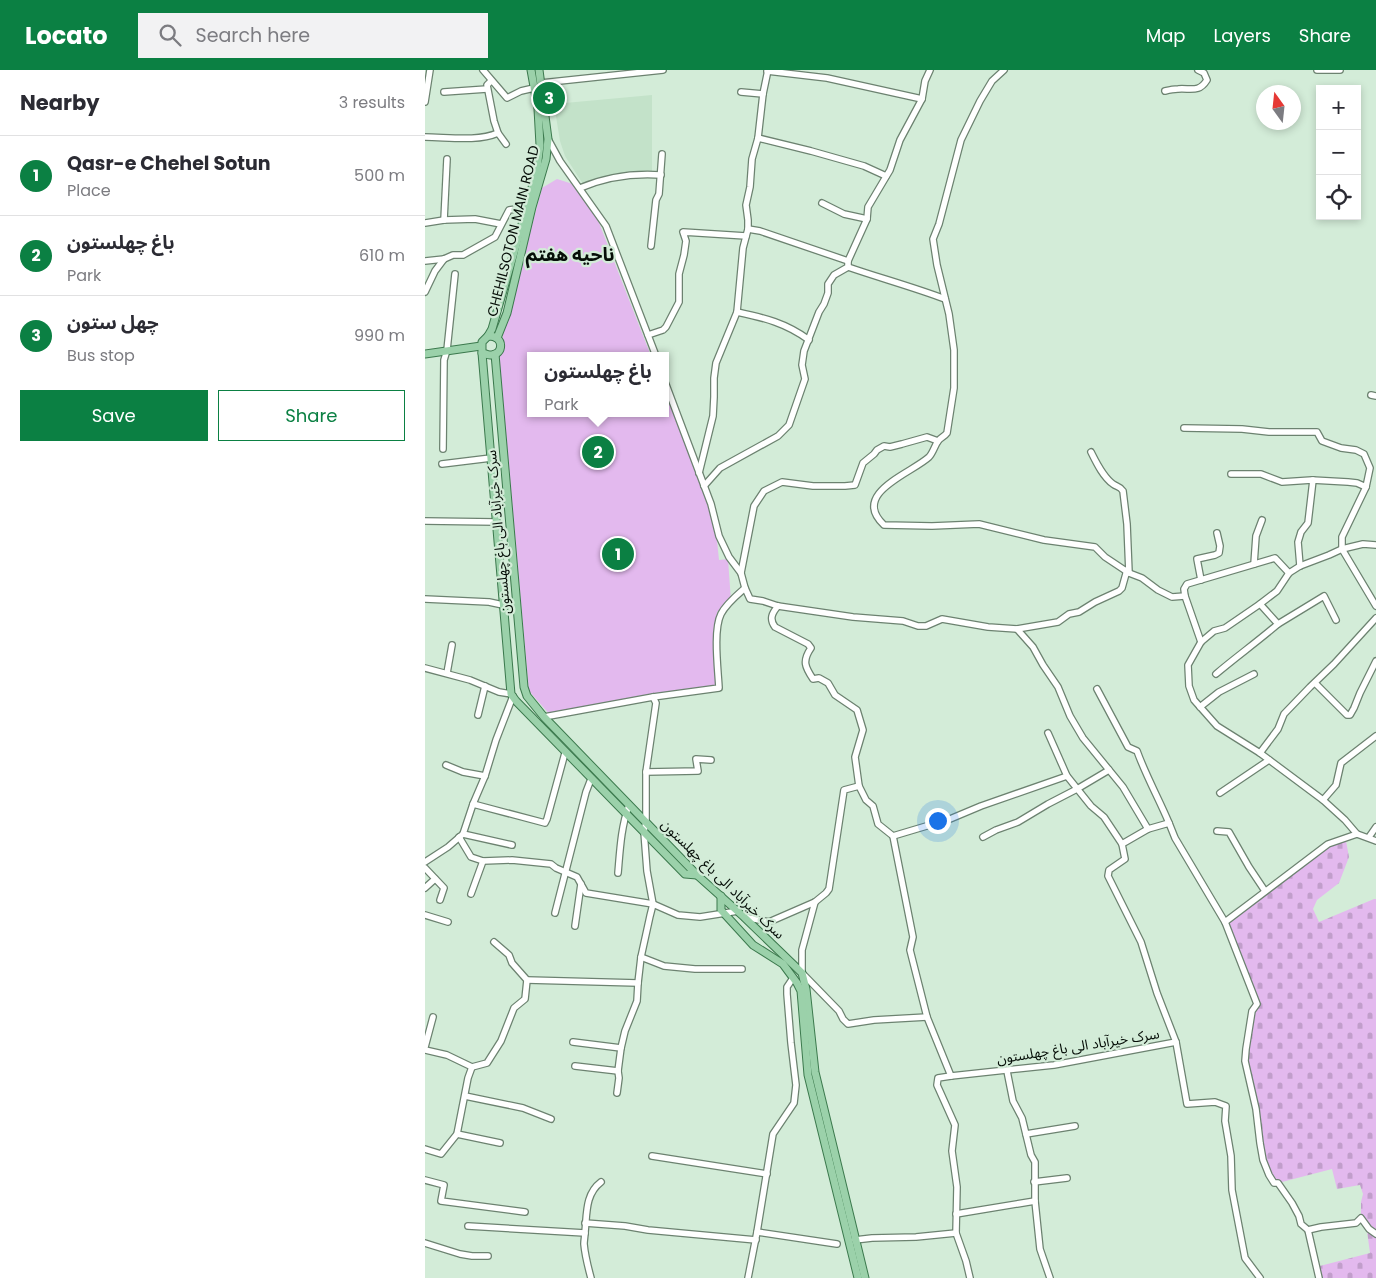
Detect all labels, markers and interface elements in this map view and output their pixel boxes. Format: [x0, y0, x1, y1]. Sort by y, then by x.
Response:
search box [138, 13, 488, 58]
text: Locato [25, 19, 108, 52]
icon: search [156, 21, 184, 49]
text: Search here [196, 22, 310, 49]
text: Map [1146, 23, 1186, 48]
text: Layers [1214, 23, 1271, 48]
text: Share [1299, 23, 1351, 48]
pin: 3 [533, 79, 565, 117]
north arrow [1256, 85, 1301, 130]
map controls [1316, 85, 1361, 220]
button: + [1316, 85, 1361, 130]
text: Nearby [20, 88, 100, 117]
text: 3 results [339, 91, 405, 114]
button: − [1316, 130, 1361, 175]
street label: CHEHILSOTON MAIN ROAD [482, 143, 544, 319]
text: Qasr-e Chehel Sotun [67, 150, 271, 177]
text: 1 [33, 164, 39, 187]
text: 500 m [354, 164, 405, 187]
button: locate [1316, 175, 1361, 220]
text: Place [67, 179, 111, 202]
text: باغ چهلستون [67, 229, 174, 256]
district label: ناحیه هفتم [526, 241, 614, 269]
text: 2 [31, 244, 41, 267]
text: 610 m [359, 244, 405, 267]
text: Park [67, 264, 101, 287]
text: چهل ستون [67, 309, 159, 336]
text: 3 [31, 324, 41, 347]
text: 990 m [354, 324, 405, 347]
text: Bus stop [67, 344, 135, 367]
popup [527, 352, 669, 417]
text: باغ چهلستون [544, 358, 652, 385]
button: Save [20, 390, 208, 441]
button: Share [218, 390, 405, 441]
text: Park [544, 393, 579, 416]
pin: 2 [582, 433, 614, 471]
street label: سرک خیرآباد الی باغ چهلستون [481, 449, 516, 615]
pin: 1 [602, 535, 634, 573]
your location [925, 808, 951, 834]
street label: سرک خیرآباد الی باغ چهلستون [656, 815, 789, 944]
street label: سرک خیرآباد الی باغ چهلستون [995, 1023, 1161, 1070]

